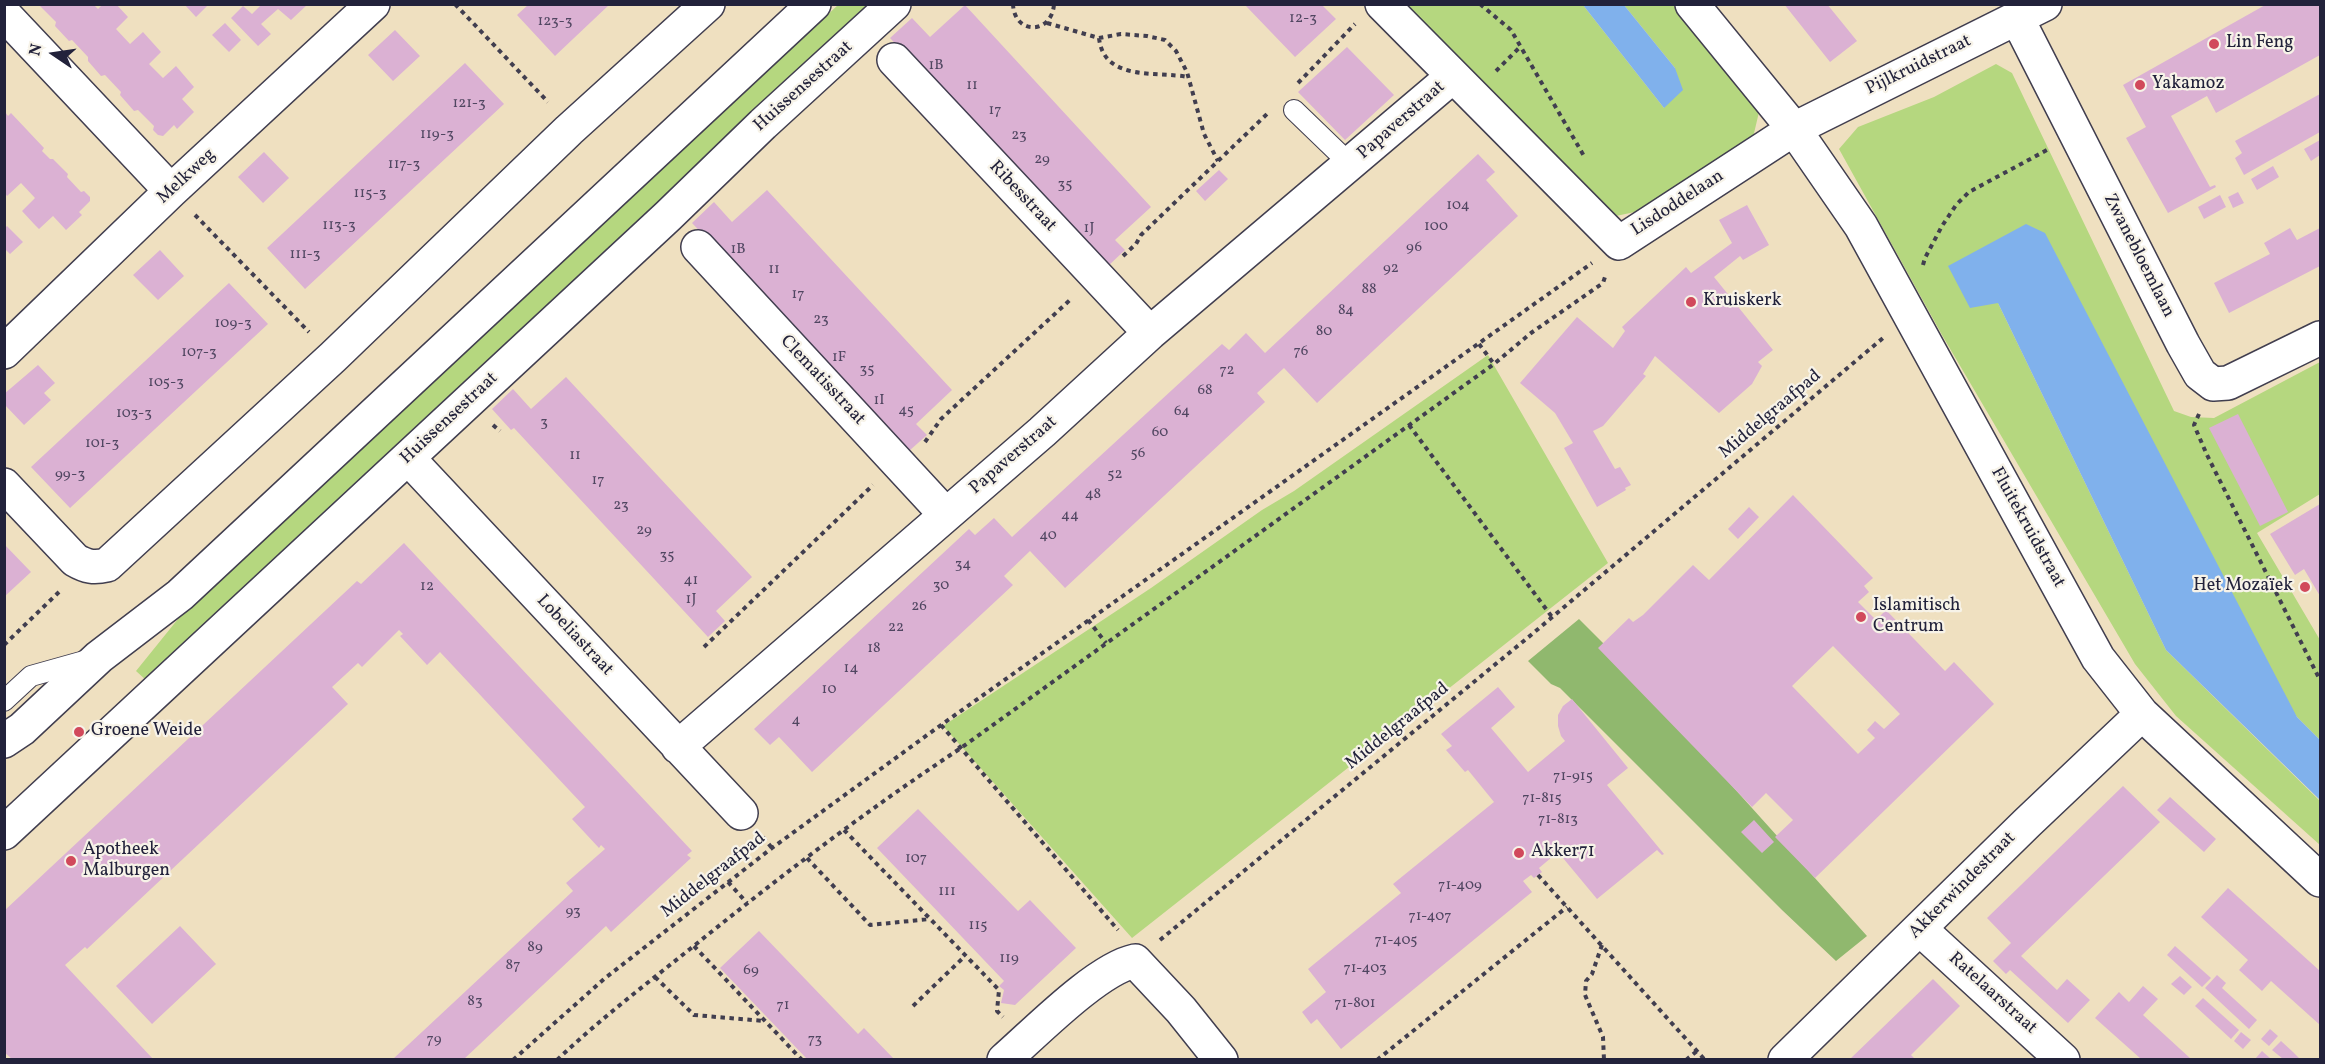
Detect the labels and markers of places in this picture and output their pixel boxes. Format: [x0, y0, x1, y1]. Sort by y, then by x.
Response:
place label: Lin Feng [2226, 33, 2294, 55]
marker: Lin Feng [2207, 37, 2221, 51]
place label: Yakamoz [2152, 74, 2224, 96]
marker: Yakamoz [2133, 78, 2147, 92]
place label: Kruiskerk [1703, 291, 1781, 313]
marker: Kruiskerk [1684, 295, 1698, 309]
place label: Het Mozaïek [2193, 576, 2293, 598]
marker: Het Mozaïek [2298, 580, 2312, 594]
place label: Islamitisch Centrum [1873, 596, 1961, 638]
marker: Islamitisch Centrum [1854, 610, 1868, 624]
place label: Groene Weide [91, 721, 202, 743]
marker: Groene Weide [72, 725, 86, 739]
place label: Apotheek Malburgen [83, 840, 170, 882]
place label: Akker71 [1531, 842, 1595, 864]
marker: Akker71 [1512, 846, 1526, 860]
marker: Apotheek Malburgen [64, 854, 78, 868]

